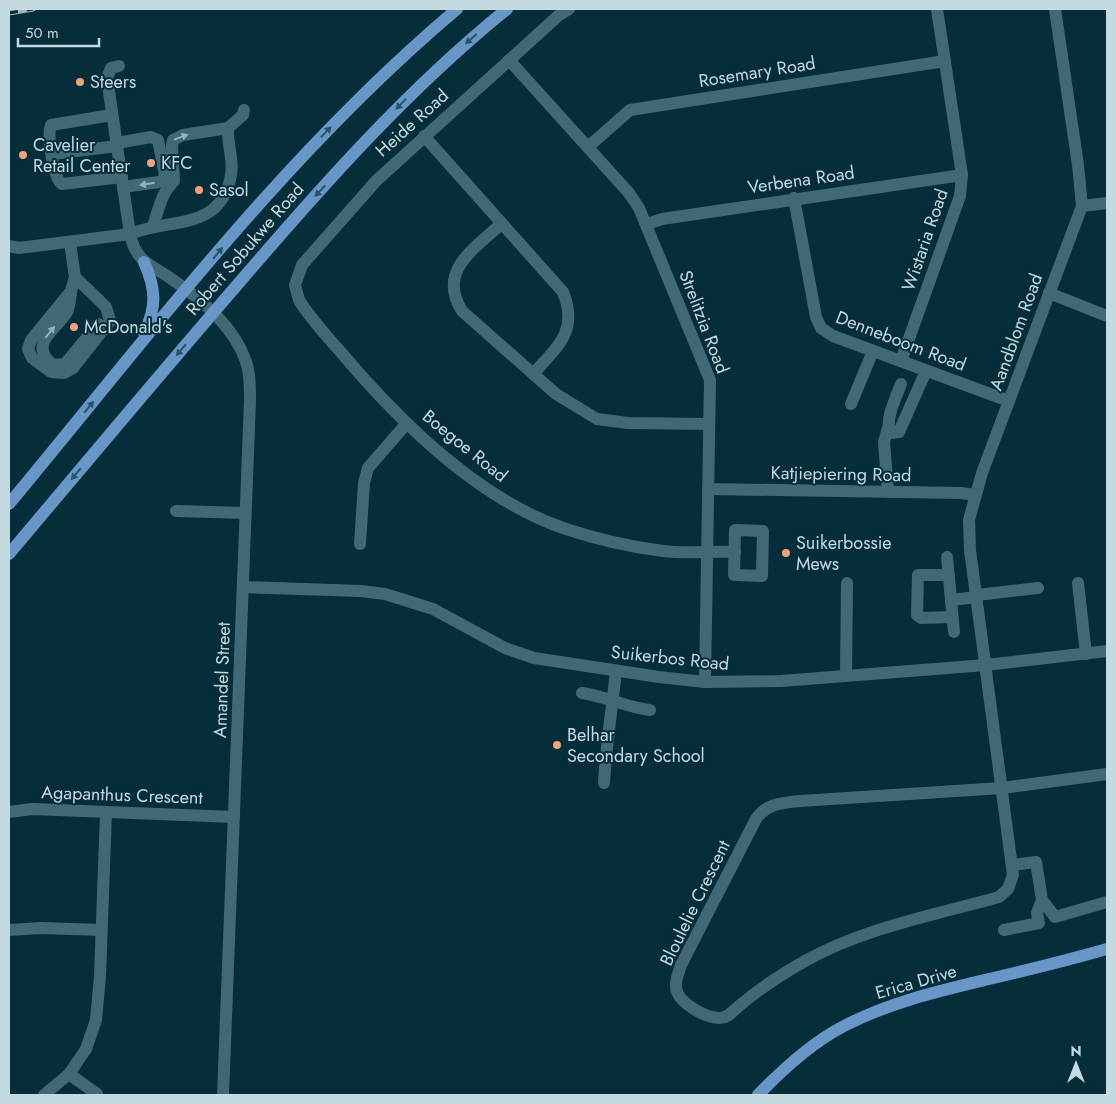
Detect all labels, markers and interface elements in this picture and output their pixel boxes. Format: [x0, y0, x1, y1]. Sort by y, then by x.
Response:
scale bar [18, 15, 99, 47]
text: 50 m [25, 22, 59, 44]
one-way arrow [465, 33, 477, 44]
street label: Rosemary Road [697, 50, 817, 94]
place label: Steers [90, 69, 136, 95]
marker: Steers [74, 76, 86, 88]
street label: Heide Road [370, 83, 454, 163]
one-way arrow [396, 98, 408, 110]
one-way arrow [320, 126, 332, 138]
place label: Cavelier Retail Center [33, 132, 131, 179]
one-way arrow [174, 133, 189, 141]
marker: Cavelier Retail Center [17, 149, 29, 161]
place label: KFC [161, 150, 193, 176]
marker: KFC [145, 157, 157, 169]
street label: Verbena Road [746, 160, 856, 200]
street label: Robert Sobukwe Road [180, 177, 310, 321]
place label: Sasol [209, 177, 249, 203]
one-way arrow [138, 180, 154, 188]
marker: Sasol [193, 184, 205, 196]
one-way arrow [314, 185, 325, 198]
street label: Wistaria Road [895, 185, 955, 295]
one-way arrow [212, 247, 224, 259]
street label: Strelitzia Road [672, 267, 736, 377]
street label: Aandblom Road [983, 270, 1049, 394]
street label: Denneboom Road [832, 304, 970, 378]
place label: McDonald's [84, 314, 172, 340]
marker: McDonald's [68, 321, 80, 333]
one-way arrow [45, 326, 56, 339]
one-way arrow [175, 343, 187, 355]
one-way arrow [83, 401, 94, 414]
street label: Boegoe Road [417, 404, 513, 488]
street label: Katjiepiering Road [770, 460, 912, 488]
one-way arrow [71, 467, 82, 480]
place label: Suikerbossie Mews [796, 530, 892, 577]
marker: Suikerbossie Mews [780, 547, 792, 559]
street label: Amandel Street [207, 621, 237, 738]
street label: Suikerbos Road [610, 639, 730, 677]
place label: Belhar Secondary School [567, 722, 705, 769]
marker: Belhar Secondary School [551, 739, 563, 751]
street label: Agapanthus Crescent [41, 779, 204, 811]
street label: Bloulelie Crescent [653, 835, 737, 970]
street label: Erica Drive [872, 958, 960, 1006]
north arrow [1051, 1039, 1101, 1089]
text: N [1070, 1041, 1082, 1061]

